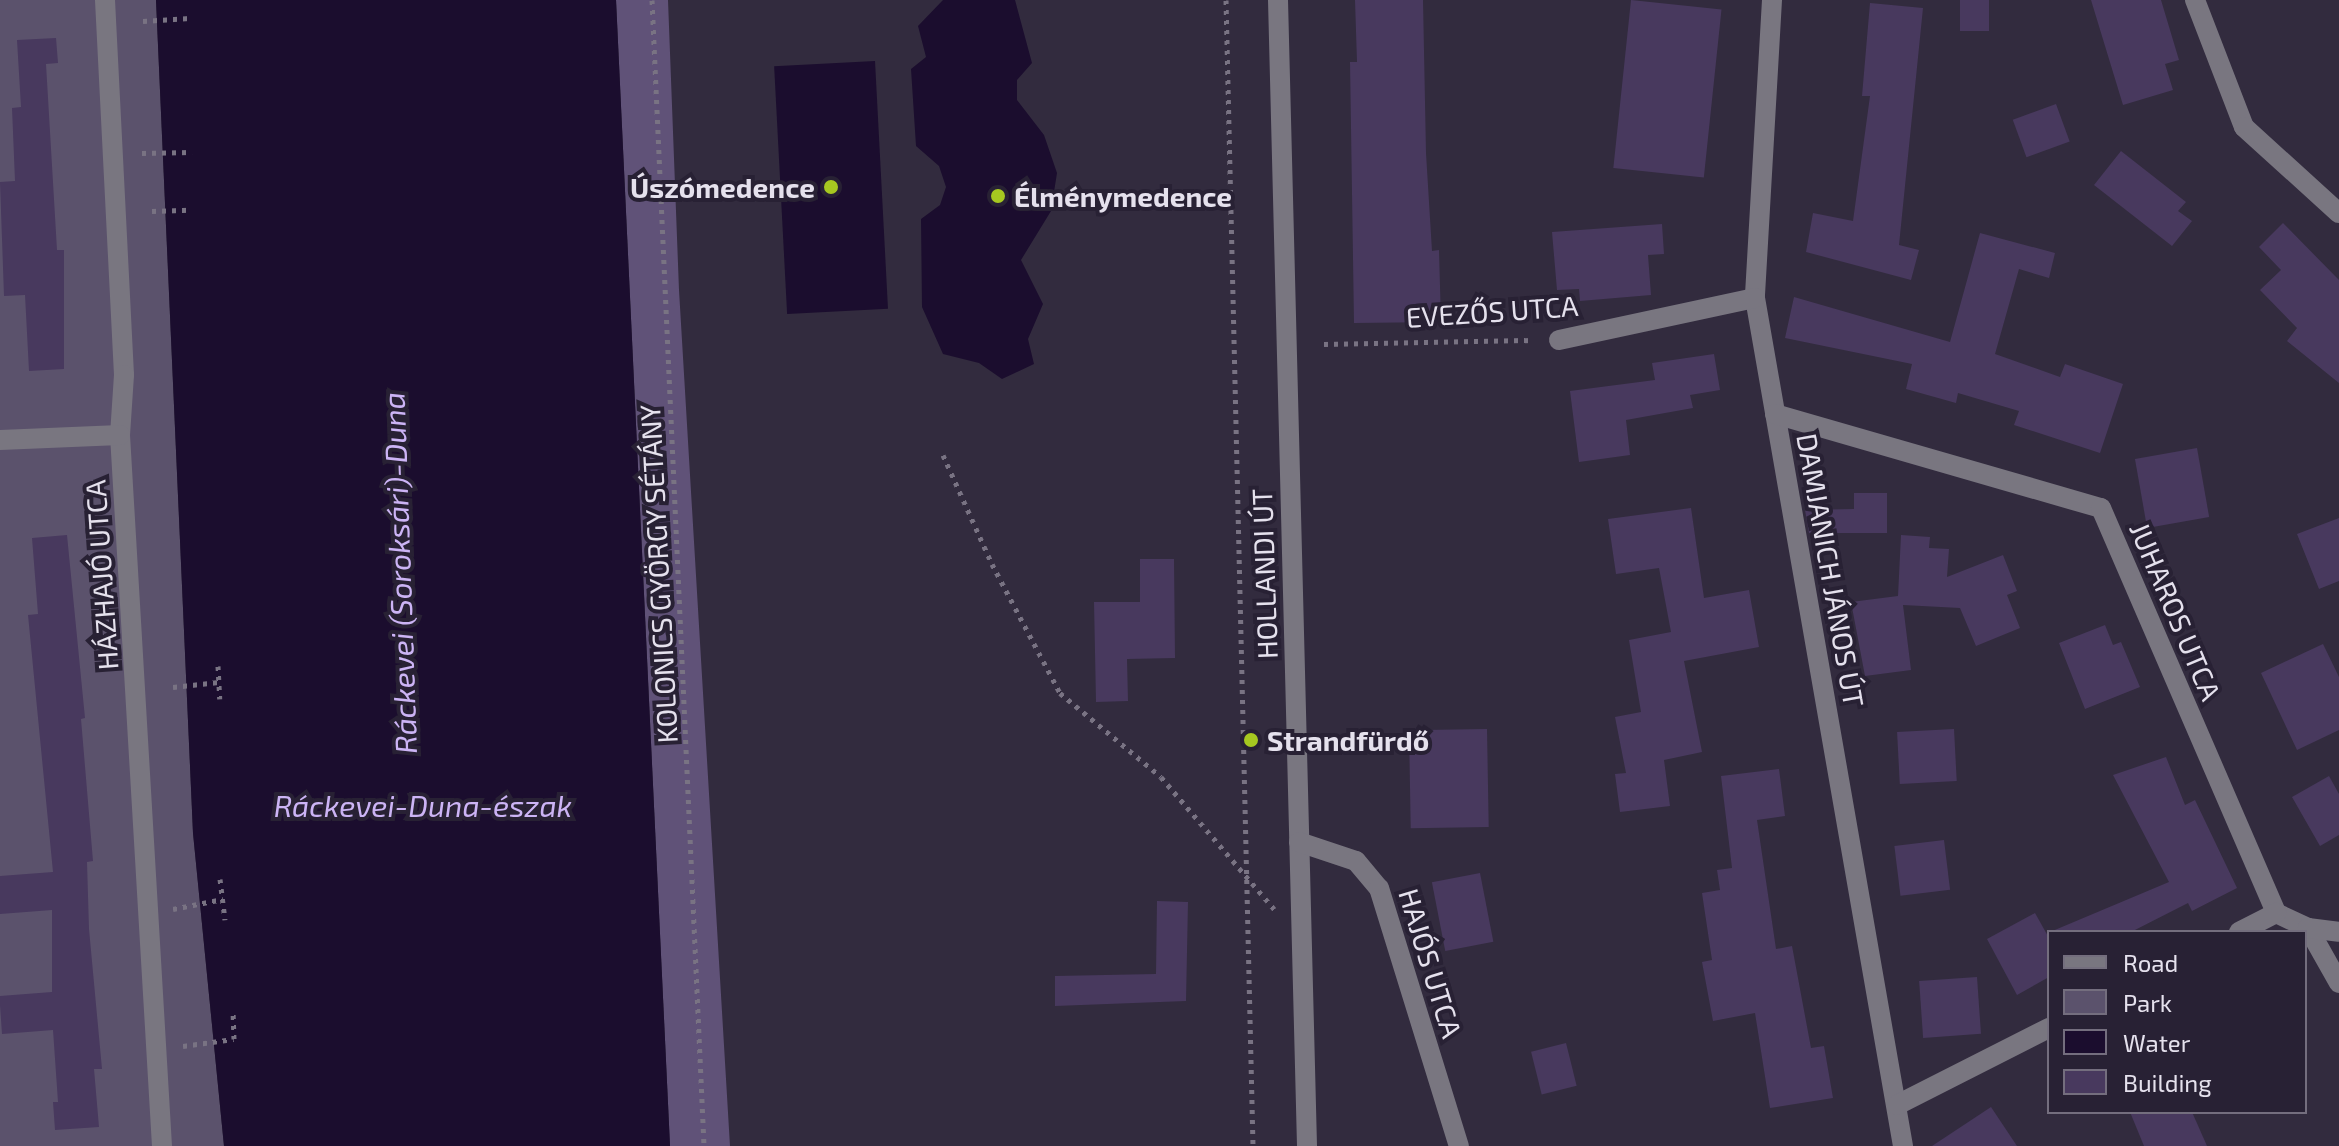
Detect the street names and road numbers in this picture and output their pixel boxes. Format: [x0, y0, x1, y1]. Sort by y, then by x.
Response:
street label: EVEZŐS UTCA [1405, 288, 1579, 334]
street label: KOLONICS GYÖRGY SÉTÁNY [632, 403, 684, 745]
street label: DAMJANICH JÁNOS ÚT [1790, 430, 1872, 710]
street label: HÁZHAJÓ UTCA [78, 479, 124, 671]
street label: HOLLANDI ÚT [1244, 488, 1284, 660]
street label: JUHAROS UTCA [2123, 517, 2229, 705]
street label: HAJÓS UTCA [1392, 884, 1470, 1042]

